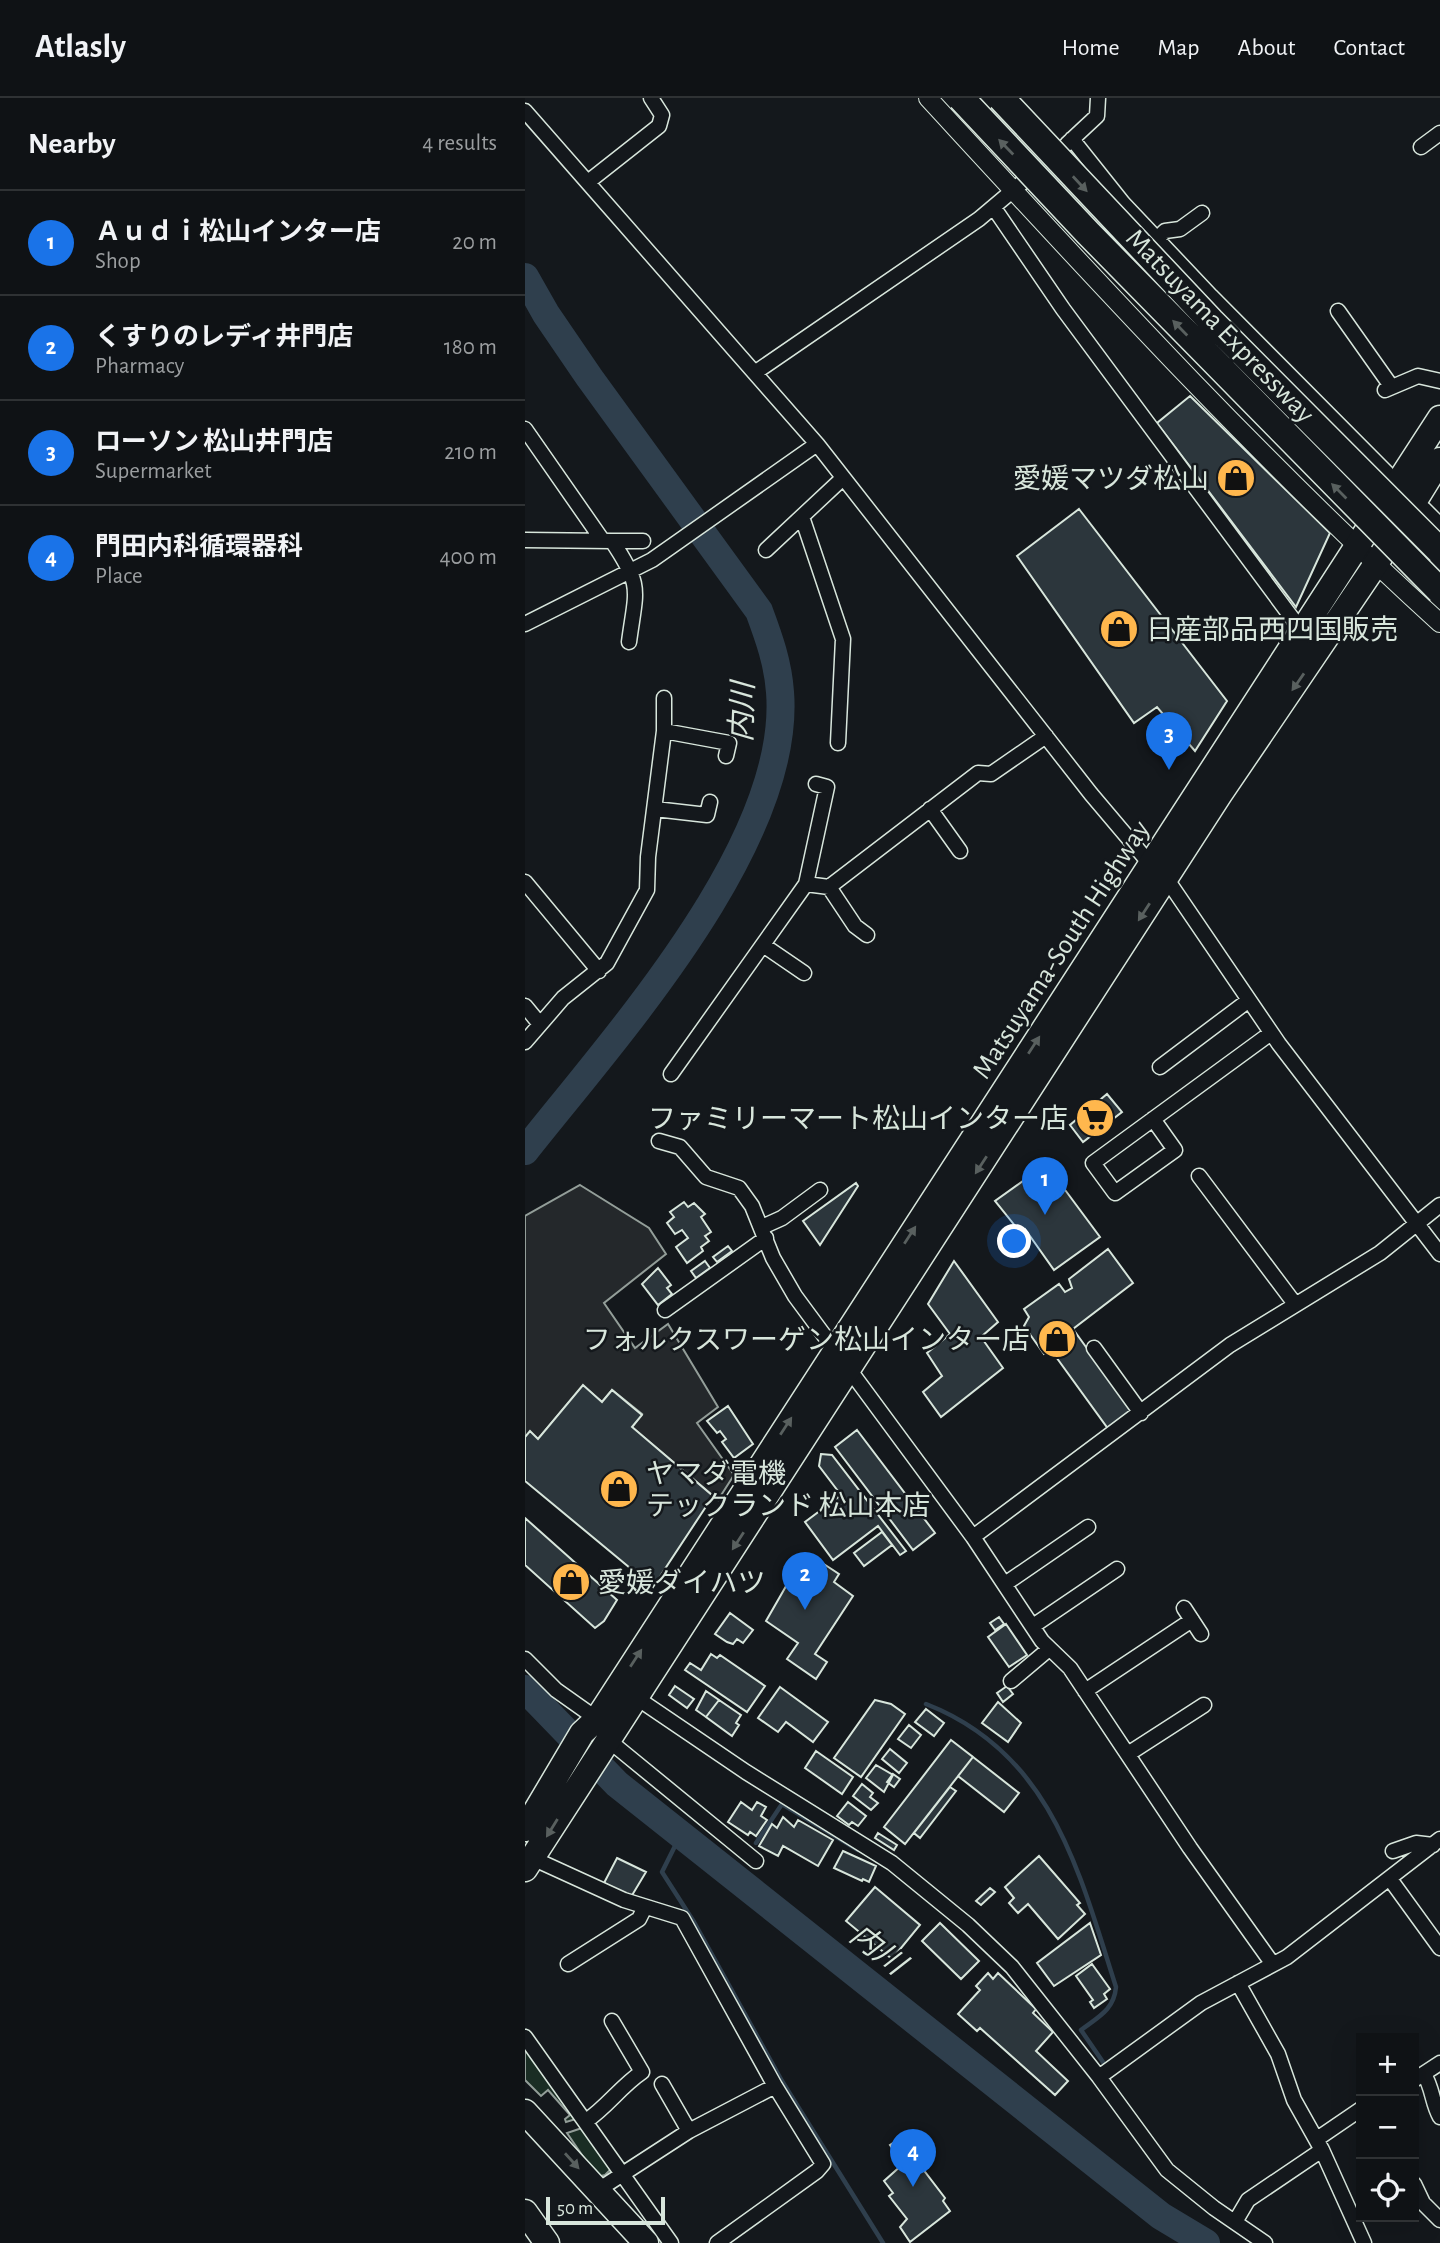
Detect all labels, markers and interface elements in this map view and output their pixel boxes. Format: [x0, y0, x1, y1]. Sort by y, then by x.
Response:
text: Atlasly [35, 31, 126, 64]
text: Home [1062, 36, 1120, 60]
text: Map [1158, 36, 1200, 60]
text: About [1238, 36, 1295, 60]
text: Contact [1333, 36, 1405, 60]
text: Nearby [28, 129, 116, 159]
text: 4 results [422, 132, 497, 155]
one-way arrow [998, 139, 1014, 156]
one-way arrow [1072, 175, 1088, 193]
text: Ａｕｄｉ松山インター店 [95, 219, 381, 245]
street label: Matsuyama Expressway [1120, 224, 1319, 429]
text: 1 [47, 231, 55, 254]
text: 20 m [452, 231, 497, 254]
text: Shop [95, 250, 141, 273]
one-way arrow [1172, 320, 1189, 337]
text: くすりのレディ井門店 [95, 324, 353, 350]
text: 2 [46, 336, 56, 359]
text: 180 m [444, 336, 497, 359]
text: Pharmacy [95, 355, 184, 378]
text: ローソン 松山井門店 [95, 429, 333, 455]
text: 3 [46, 441, 56, 464]
text: 210 m [444, 441, 497, 464]
shop icon: 愛媛マツダ松山 [1215, 457, 1257, 499]
text: Supermarket [95, 460, 212, 483]
place label: 愛媛マツダ松山 [1013, 464, 1209, 494]
one-way arrow [1332, 483, 1348, 500]
text: 門田内科循環器科 [95, 534, 303, 560]
text: 4 [45, 546, 57, 569]
text: 400 m [439, 546, 497, 569]
text: Place [95, 565, 143, 588]
shop icon: 日産部品西四国販売 [1098, 608, 1140, 650]
place label: 日産部品西四国販売 [1146, 615, 1398, 645]
one-way arrow [1291, 673, 1305, 691]
water label: 内川 [725, 678, 759, 743]
pin: 3 [1146, 712, 1192, 770]
street label: Matsuyama-South Highway [968, 816, 1156, 1084]
one-way arrow [1137, 903, 1151, 921]
one-way arrow [1027, 1035, 1040, 1054]
supermarket icon: ファミリーマート松山インター店 [1074, 1097, 1116, 1139]
place label: ファミリーマート松山インター店 [648, 1104, 1068, 1134]
one-way arrow [975, 1156, 988, 1175]
pin: 1 [1022, 1157, 1068, 1215]
your location [997, 1224, 1031, 1258]
one-way arrow [904, 1226, 917, 1245]
shop icon: フォルクスワーゲン松山インター店 [1036, 1318, 1078, 1360]
place label: フォルクスワーゲン松山インター店 [583, 1325, 1030, 1355]
one-way arrow [780, 1417, 793, 1436]
place label: ヤマダ電機 テックランド 松山本店 [646, 1459, 931, 1521]
shop icon: ヤマダ電機 テックランド 松山本店 [598, 1468, 640, 1510]
one-way arrow [732, 1532, 745, 1551]
pin: 2 [782, 1552, 828, 1610]
shop icon: 愛媛ダイハツ [550, 1561, 592, 1603]
place label: 愛媛ダイハツ [598, 1568, 765, 1598]
one-way arrow [629, 1649, 642, 1668]
one-way arrow [545, 1818, 558, 1838]
water label: 内川 [845, 1918, 914, 1982]
map controls [1356, 2033, 1419, 2222]
button: + [1356, 2033, 1419, 2096]
button: − [1356, 2096, 1419, 2159]
pin: 4 [890, 2129, 936, 2187]
one-way arrow [564, 2152, 580, 2170]
button: locate [1356, 2159, 1419, 2222]
scale bar [546, 2194, 665, 2226]
text: 50 m [557, 2199, 593, 2218]

